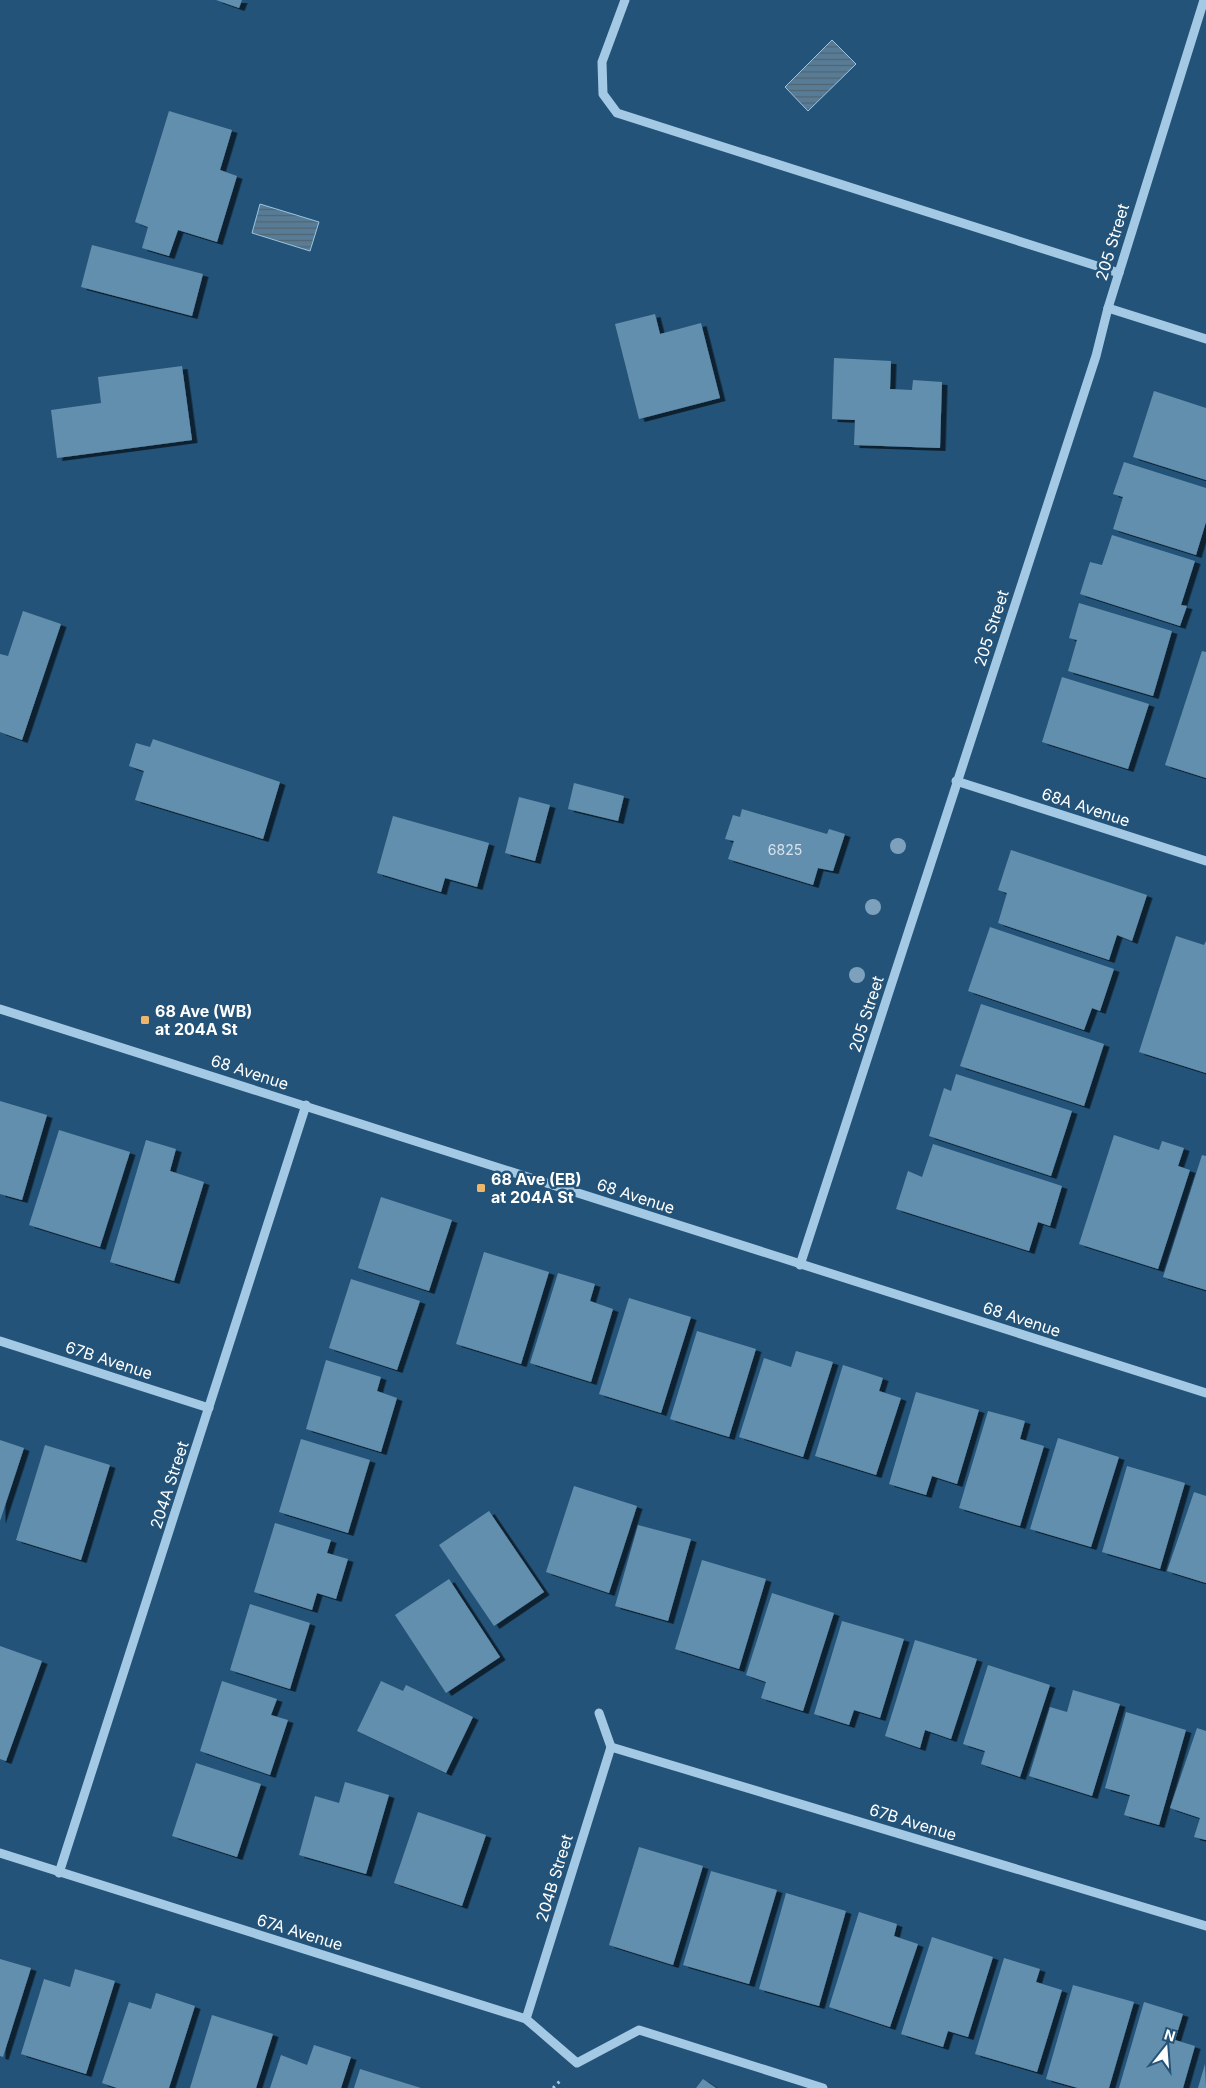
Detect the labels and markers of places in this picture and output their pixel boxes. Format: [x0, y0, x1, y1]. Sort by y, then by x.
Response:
place label: 68 Ave (WB) at 204A St [155, 1001, 252, 1039]
marker: 68 Ave (WB) at 204A St [139, 1014, 151, 1026]
place label: 68 Ave (EB) at 204A St [491, 1169, 581, 1207]
marker: 68 Ave (EB) at 204A St [475, 1182, 487, 1194]

